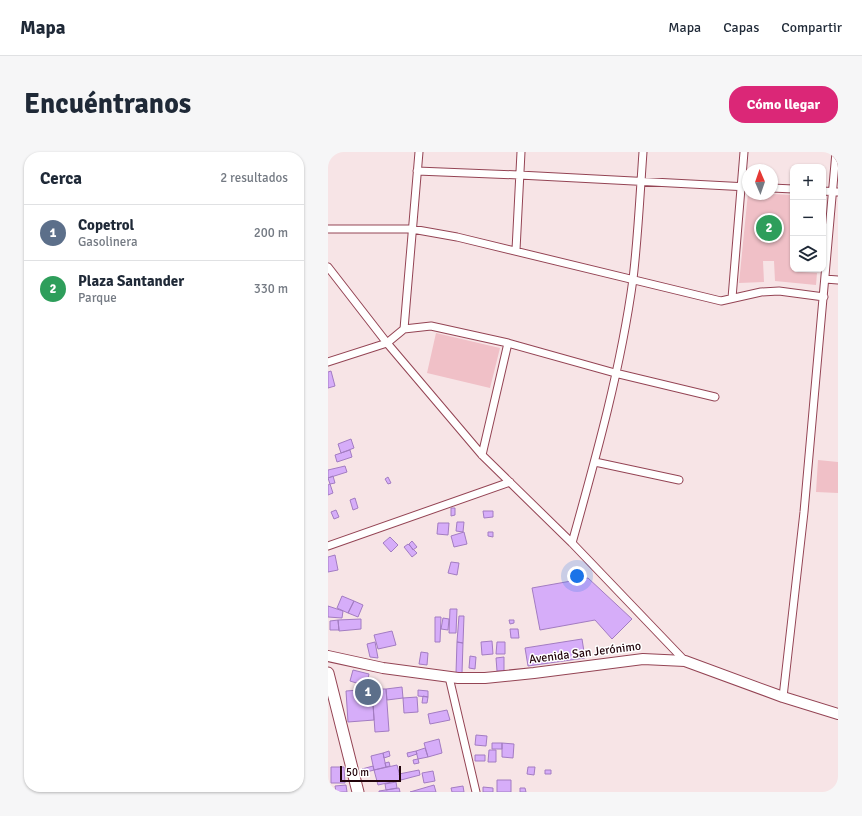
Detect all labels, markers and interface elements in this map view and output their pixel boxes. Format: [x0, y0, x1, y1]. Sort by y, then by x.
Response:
text: Mapa [20, 16, 66, 40]
text: Mapa [668, 19, 701, 36]
text: Capas [723, 19, 759, 36]
text: Compartir [781, 19, 842, 36]
button: Cómo llegar [729, 86, 838, 123]
text: Encuéntranos [24, 87, 191, 121]
north arrow [742, 164, 778, 200]
map controls [790, 164, 826, 272]
button: + [790, 164, 826, 200]
text: Cerca [40, 168, 82, 189]
text: 2 resultados [220, 170, 288, 186]
button: − [790, 200, 826, 236]
pin: 2 [756, 213, 782, 243]
text: Copetrol [78, 216, 134, 234]
text: 1 [49, 225, 57, 241]
text: 200 m [254, 225, 288, 241]
text: Gasolinera [78, 234, 138, 250]
button: layers [790, 236, 826, 272]
text: Plaza Santander [78, 272, 184, 290]
text: 2 [49, 281, 57, 297]
text: 330 m [254, 281, 288, 297]
text: Parque [78, 290, 117, 306]
your location [567, 566, 587, 586]
street label: Avenida San Jerónimo [528, 639, 642, 667]
pin: 1 [355, 677, 381, 707]
scale bar [340, 764, 401, 783]
text: 50 m [346, 766, 369, 779]

